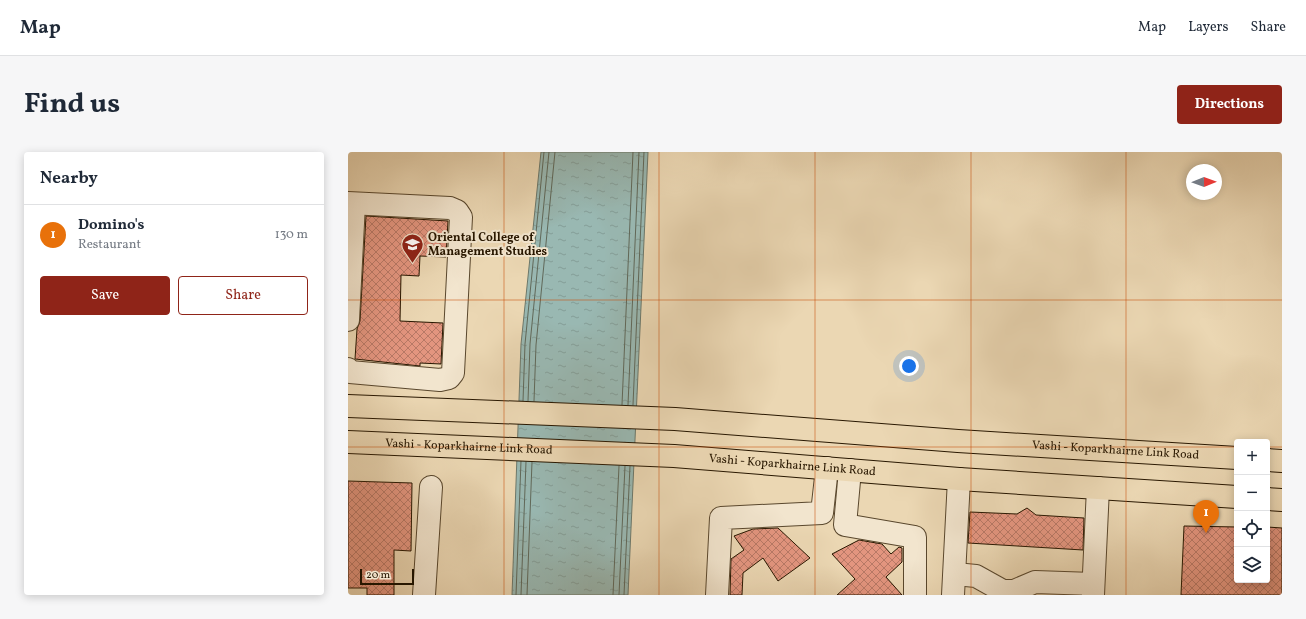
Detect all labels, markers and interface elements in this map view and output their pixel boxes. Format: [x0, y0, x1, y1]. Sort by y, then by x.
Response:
text: Map [20, 15, 61, 41]
text: Map [1138, 18, 1166, 37]
text: Layers [1188, 18, 1228, 37]
text: Share [1250, 18, 1286, 37]
text: Find us [24, 85, 120, 124]
button: Directions [1177, 85, 1282, 124]
north arrow [1186, 164, 1222, 200]
text: Nearby [40, 167, 98, 190]
text: Domino's [78, 215, 144, 236]
text: 1 [50, 226, 56, 244]
text: 130 m [275, 226, 308, 244]
place label: Oriental College of Management Studies [428, 230, 548, 260]
school or university icon: Oriental College of Management Studies [400, 232, 426, 265]
text: Restaurant [78, 236, 141, 254]
button: Save [40, 276, 170, 315]
button: Share [178, 276, 308, 315]
your location [899, 356, 919, 376]
street label: Vashi - Koparkhairne Link Road [385, 436, 553, 459]
street label: Vashi - Koparkhairne Link Road [1031, 438, 1200, 464]
map controls [1234, 439, 1270, 583]
button: + [1234, 439, 1270, 475]
street label: Vashi - Koparkhairne Link Road [708, 451, 877, 480]
button: − [1234, 475, 1270, 511]
pin: 1 [1193, 500, 1219, 533]
button: locate [1234, 511, 1270, 547]
button: layers [1234, 547, 1270, 583]
scale bar [360, 567, 414, 586]
text: 20 m [366, 568, 390, 583]

